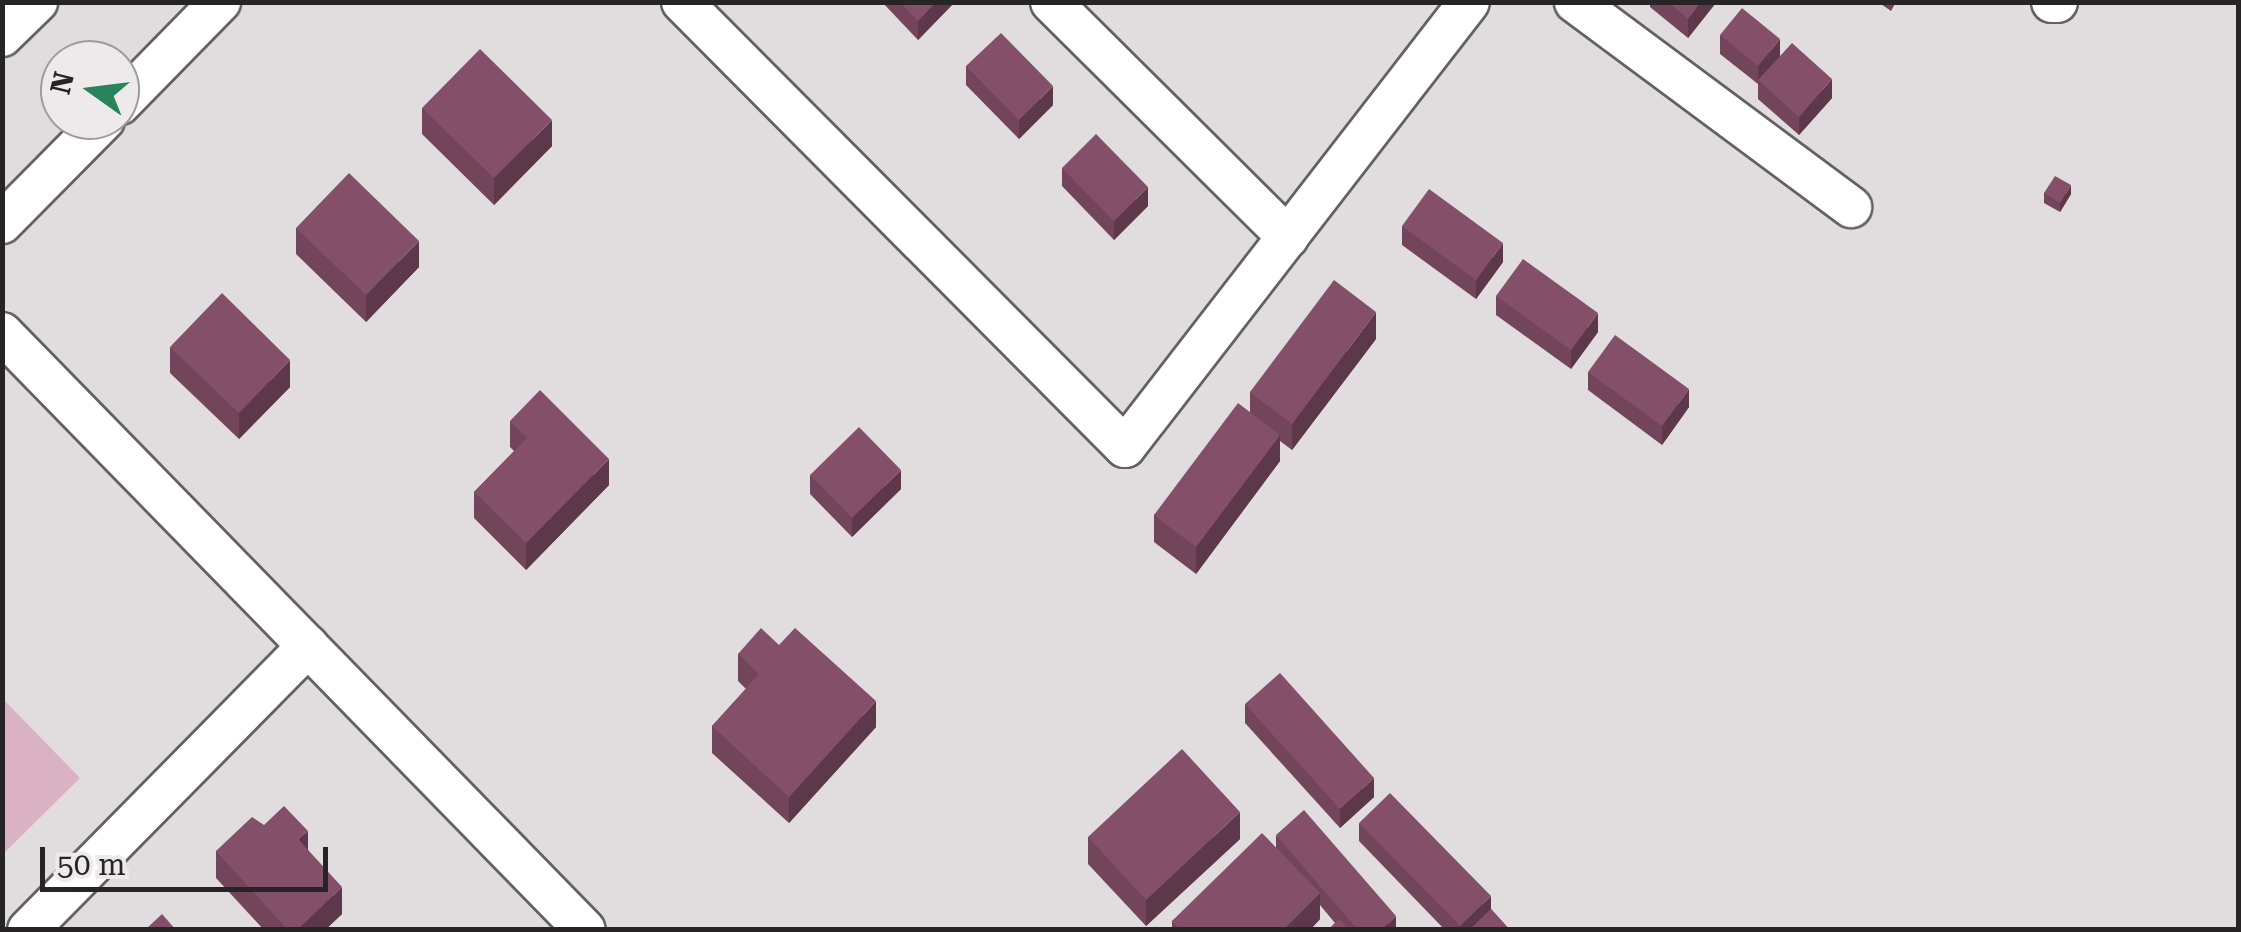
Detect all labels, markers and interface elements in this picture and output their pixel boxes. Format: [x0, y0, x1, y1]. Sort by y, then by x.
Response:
north arrow [40, 40, 140, 140]
text: N [44, 69, 81, 98]
scale bar [45, 827, 332, 889]
text: 50 m [57, 847, 126, 882]

